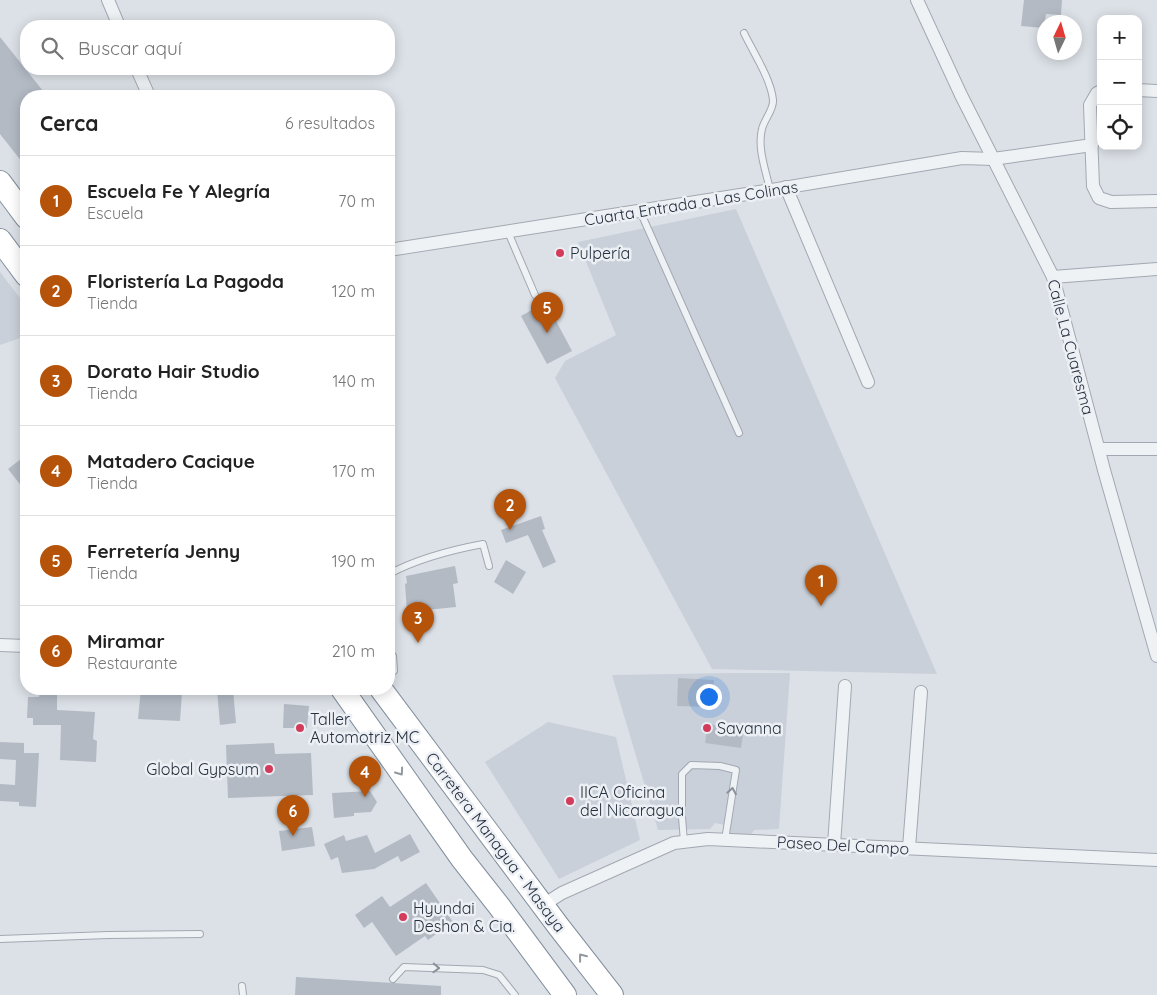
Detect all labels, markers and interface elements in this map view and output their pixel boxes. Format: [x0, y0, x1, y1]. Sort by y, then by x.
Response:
north arrow [1037, 15, 1082, 60]
map controls [1097, 15, 1142, 150]
button: + [1097, 15, 1142, 60]
search box [20, 20, 395, 75]
icon: search [38, 34, 66, 62]
text: Buscar aquí [78, 36, 182, 60]
button: − [1097, 60, 1142, 105]
button: locate [1097, 105, 1142, 150]
text: Cerca [40, 110, 98, 136]
text: 6 resultados [285, 113, 375, 133]
street label: Cuarta Entrada a Las Colinas [583, 176, 799, 230]
text: Escuela Fe Y Alegría [87, 179, 270, 203]
text: 1 [53, 191, 59, 211]
text: 70 m [338, 191, 375, 211]
text: Escuela [87, 203, 143, 223]
place label: Pulpería [570, 243, 630, 263]
marker: Pulpería [554, 247, 566, 259]
text: Floristería La Pagoda [87, 269, 284, 293]
street label: Calle La Cuaresma [1043, 277, 1099, 417]
text: 2 [51, 281, 61, 301]
text: 120 m [332, 281, 375, 301]
pin: 5 [531, 292, 563, 333]
text: Tienda [87, 293, 138, 313]
text: Dorato Hair Studio [87, 359, 260, 383]
text: 3 [52, 371, 60, 391]
text: 140 m [332, 371, 375, 391]
text: Tienda [87, 383, 138, 403]
text: Matadero Cacique [87, 449, 255, 473]
text: 4 [51, 461, 61, 481]
text: 170 m [332, 461, 375, 481]
text: Tienda [87, 473, 138, 493]
pin: 2 [494, 489, 526, 530]
text: Ferretería Jenny [87, 539, 240, 563]
text: 5 [51, 551, 61, 571]
text: 190 m [332, 551, 375, 571]
text: Tienda [87, 563, 138, 583]
pin: 1 [805, 565, 837, 606]
pin: 3 [402, 602, 434, 643]
text: Miramar [87, 629, 165, 653]
text: 6 [52, 641, 60, 661]
text: 210 m [332, 641, 375, 661]
text: Restaurante [87, 653, 178, 673]
your location [696, 684, 722, 710]
place label: Taller Automotriz MC [310, 709, 419, 747]
place label: Savanna [717, 718, 782, 738]
marker: Taller Automotriz MC [294, 722, 306, 734]
marker: Savanna [701, 722, 713, 734]
street label: Carretera Managua - Masaya [422, 748, 570, 936]
pin: 4 [349, 756, 381, 797]
place label: Global Gypsum [146, 759, 259, 779]
marker: Global Gypsum [263, 763, 275, 775]
one-way arrow [394, 766, 403, 775]
place label: IICA Oficina del Nicaragua [580, 782, 684, 820]
one-way arrow [727, 787, 737, 796]
pin: 6 [277, 795, 309, 836]
marker: IICA Oficina del Nicaragua [564, 795, 576, 807]
street label: Paseo Del Campo [776, 832, 910, 858]
place label: Hyundai Deshon & Cia. [413, 898, 515, 936]
marker: Hyundai Deshon & Cia. [397, 911, 409, 923]
one-way arrow [579, 953, 588, 963]
one-way arrow [432, 962, 440, 973]

